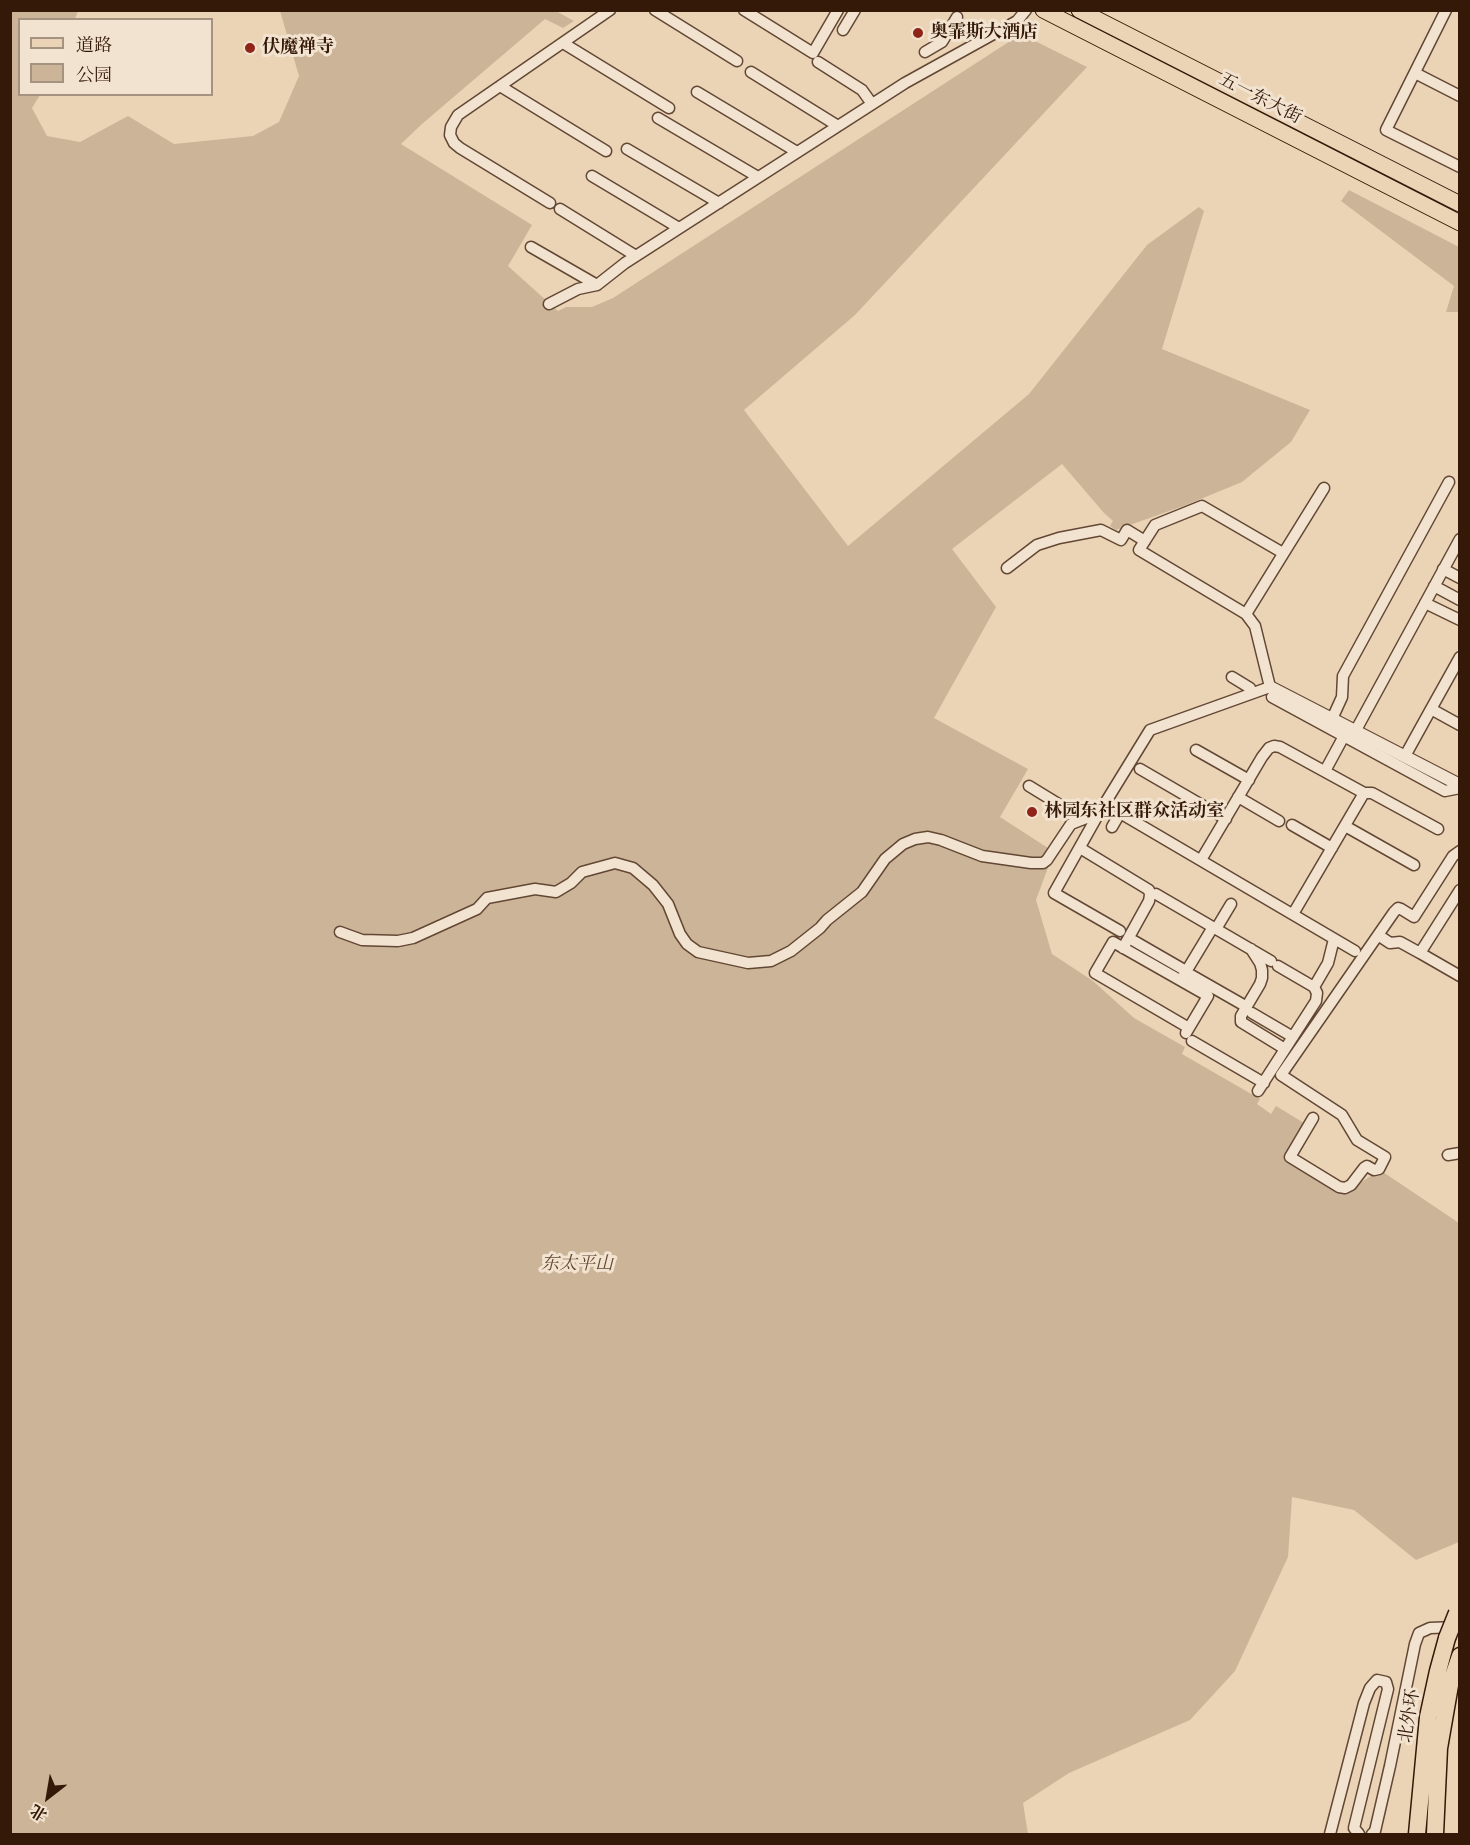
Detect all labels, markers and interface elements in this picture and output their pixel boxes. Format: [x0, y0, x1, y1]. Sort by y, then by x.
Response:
legend [18, 18, 213, 96]
place label: 奥霏斯大酒店 [930, 22, 1038, 44]
marker: 奥霏斯大酒店 [911, 26, 925, 40]
text: 道路 [76, 35, 112, 56]
place label: 伏魔禅寺 [262, 37, 334, 59]
marker: 伏魔禅寺 [243, 41, 257, 55]
text: 公园 [76, 65, 112, 86]
street label: 五一东大街 [1215, 69, 1305, 129]
place label: 林园东社区群众活动室 [1044, 801, 1224, 823]
marker: 林园东社区群众活动室 [1025, 805, 1039, 819]
park label: 东太平山 [541, 1254, 613, 1276]
street label: 北外环 [1395, 1688, 1425, 1744]
north arrow [18, 1767, 78, 1827]
text: 北 [27, 1801, 50, 1825]

